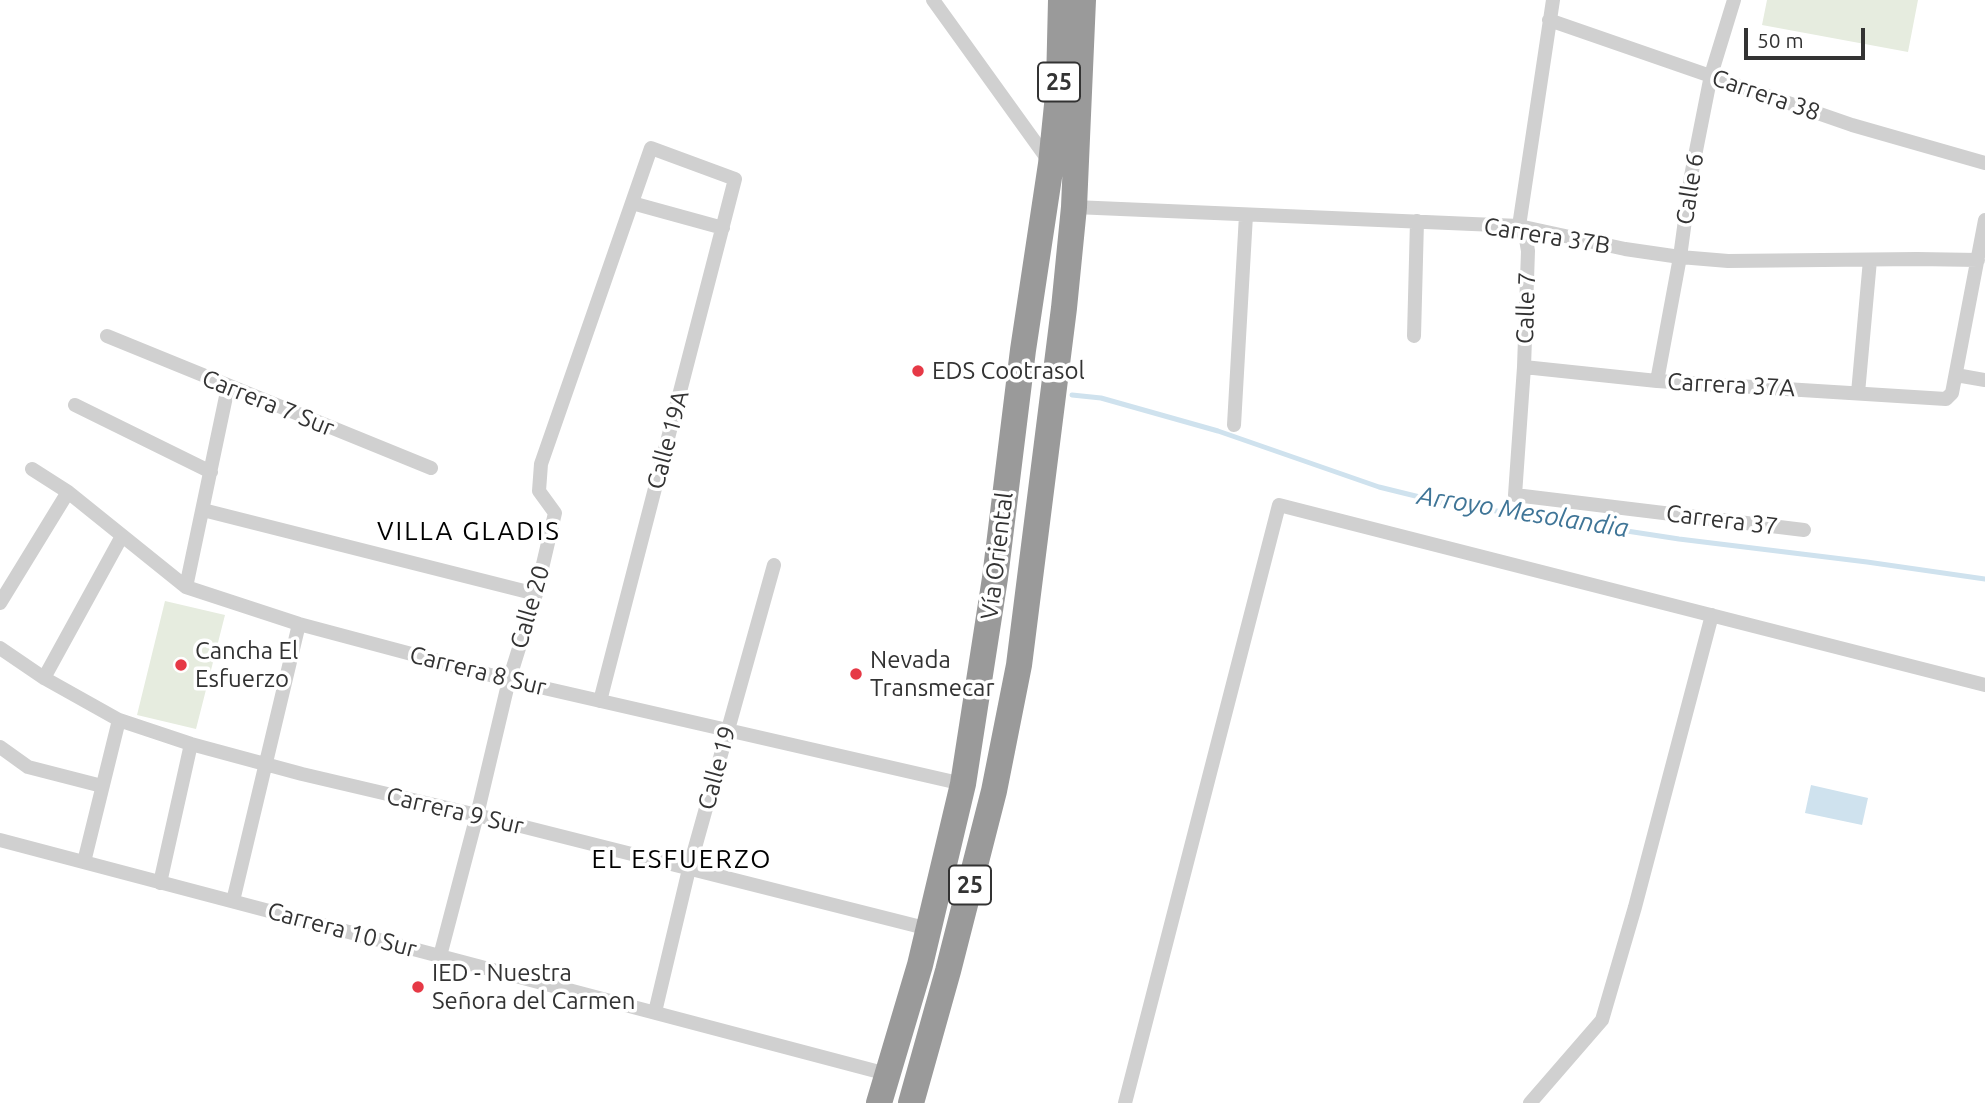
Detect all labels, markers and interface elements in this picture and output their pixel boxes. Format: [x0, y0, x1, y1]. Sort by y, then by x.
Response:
scale bar [1747, 14, 1868, 58]
text: 50 m [1757, 28, 1804, 52]
road number: 25 [1038, 62, 1080, 102]
street label: Carrera 38 [1708, 63, 1824, 127]
street label: Calle 6 [1670, 151, 1710, 227]
street label: Carrera 37B [1482, 212, 1612, 260]
street label: Calle 7 [1510, 272, 1542, 344]
place label: EDS Cootrasol [932, 357, 1085, 385]
street label: Carrera 7 Sur [198, 363, 338, 443]
marker: EDS Cootrasol [910, 363, 926, 379]
street label: Carrera 37A [1666, 367, 1796, 403]
street label: Calle 19A [641, 387, 695, 493]
water label: Arroyo Mesolandia [1415, 480, 1631, 544]
street label: Vía Oriental [975, 491, 1019, 621]
street label: Carrera 37 [1664, 499, 1780, 541]
district label: VILLA GLADIS [379, 515, 559, 547]
street label: Calle 20 [504, 562, 556, 652]
place label: Cancha El Esfuerzo [195, 637, 298, 693]
street label: Carrera 8 Sur [407, 640, 549, 702]
place label: Nevada Transmecar [870, 646, 995, 702]
marker: Cancha El Esfuerzo [173, 657, 189, 673]
marker: Nevada Transmecar [848, 666, 864, 682]
street label: Calle 19 [692, 723, 742, 813]
street label: Carrera 9 Sur [384, 781, 526, 841]
district label: EL ESFUERZO [593, 843, 771, 875]
road number: 25 [949, 866, 991, 904]
street label: Carrera 10 Sur [264, 896, 420, 964]
place label: IED - Nuestra Señora del Carmen [432, 959, 635, 1015]
marker: IED - Nuestra Señora del Carmen [410, 979, 426, 995]

